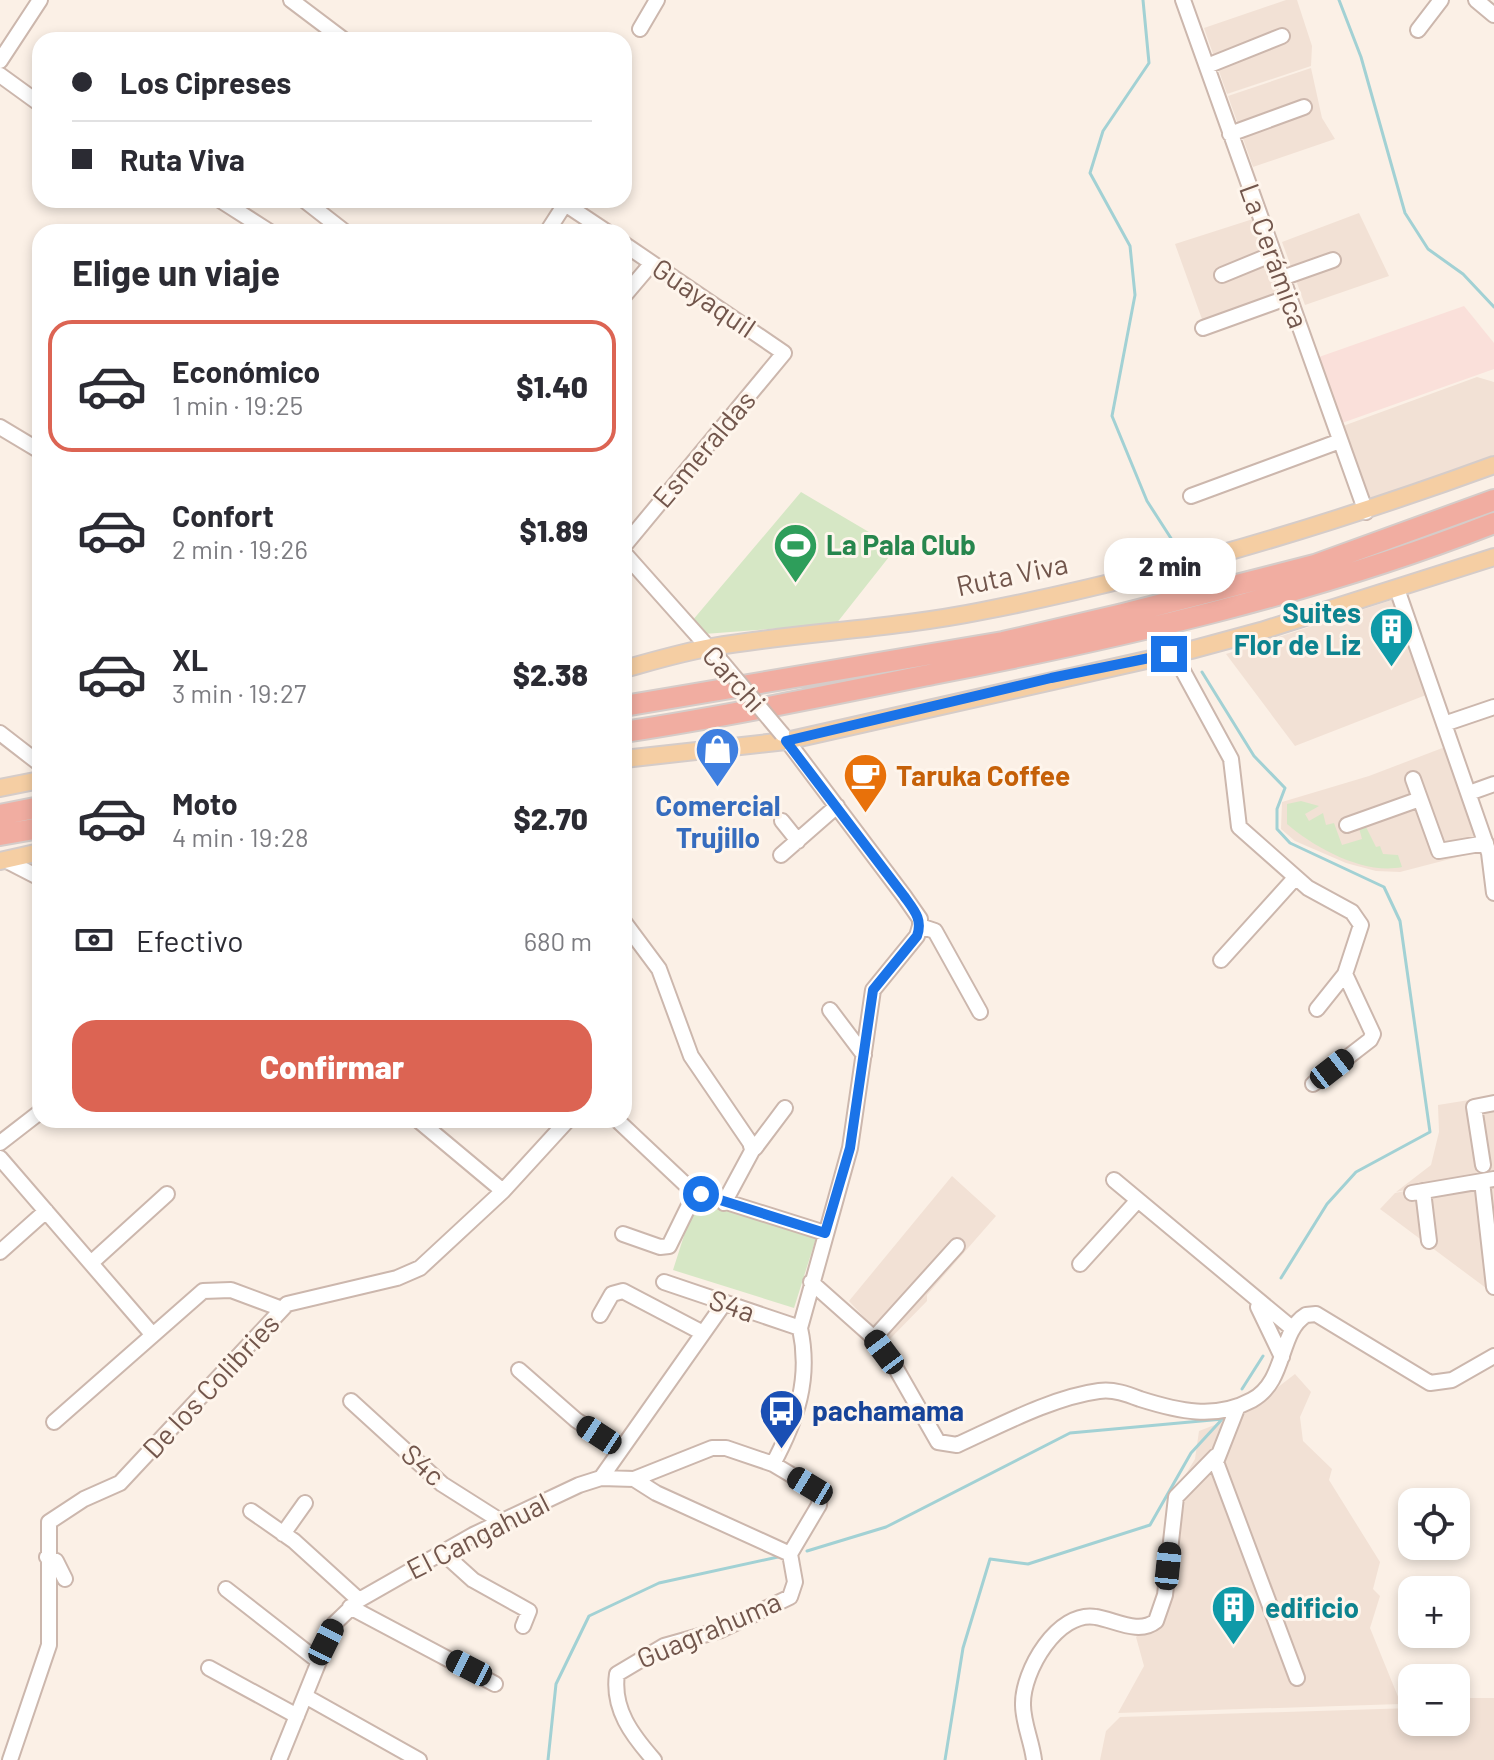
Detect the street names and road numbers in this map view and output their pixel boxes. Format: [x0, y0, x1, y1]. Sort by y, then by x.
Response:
street label: La Cerámica [1233, 179, 1317, 333]
street label: Guayaquil [646, 250, 763, 344]
street label: Esmeraldas [644, 383, 762, 514]
street label: Ruta Viva [953, 546, 1071, 602]
street label: Carchi [696, 638, 773, 719]
street label: S4a [705, 1281, 760, 1329]
street label: De los Colibries [135, 1306, 286, 1465]
street label: S4c [395, 1436, 452, 1492]
street label: El Cangahual [401, 1485, 554, 1586]
street label: Guagrahuma [631, 1583, 786, 1675]

